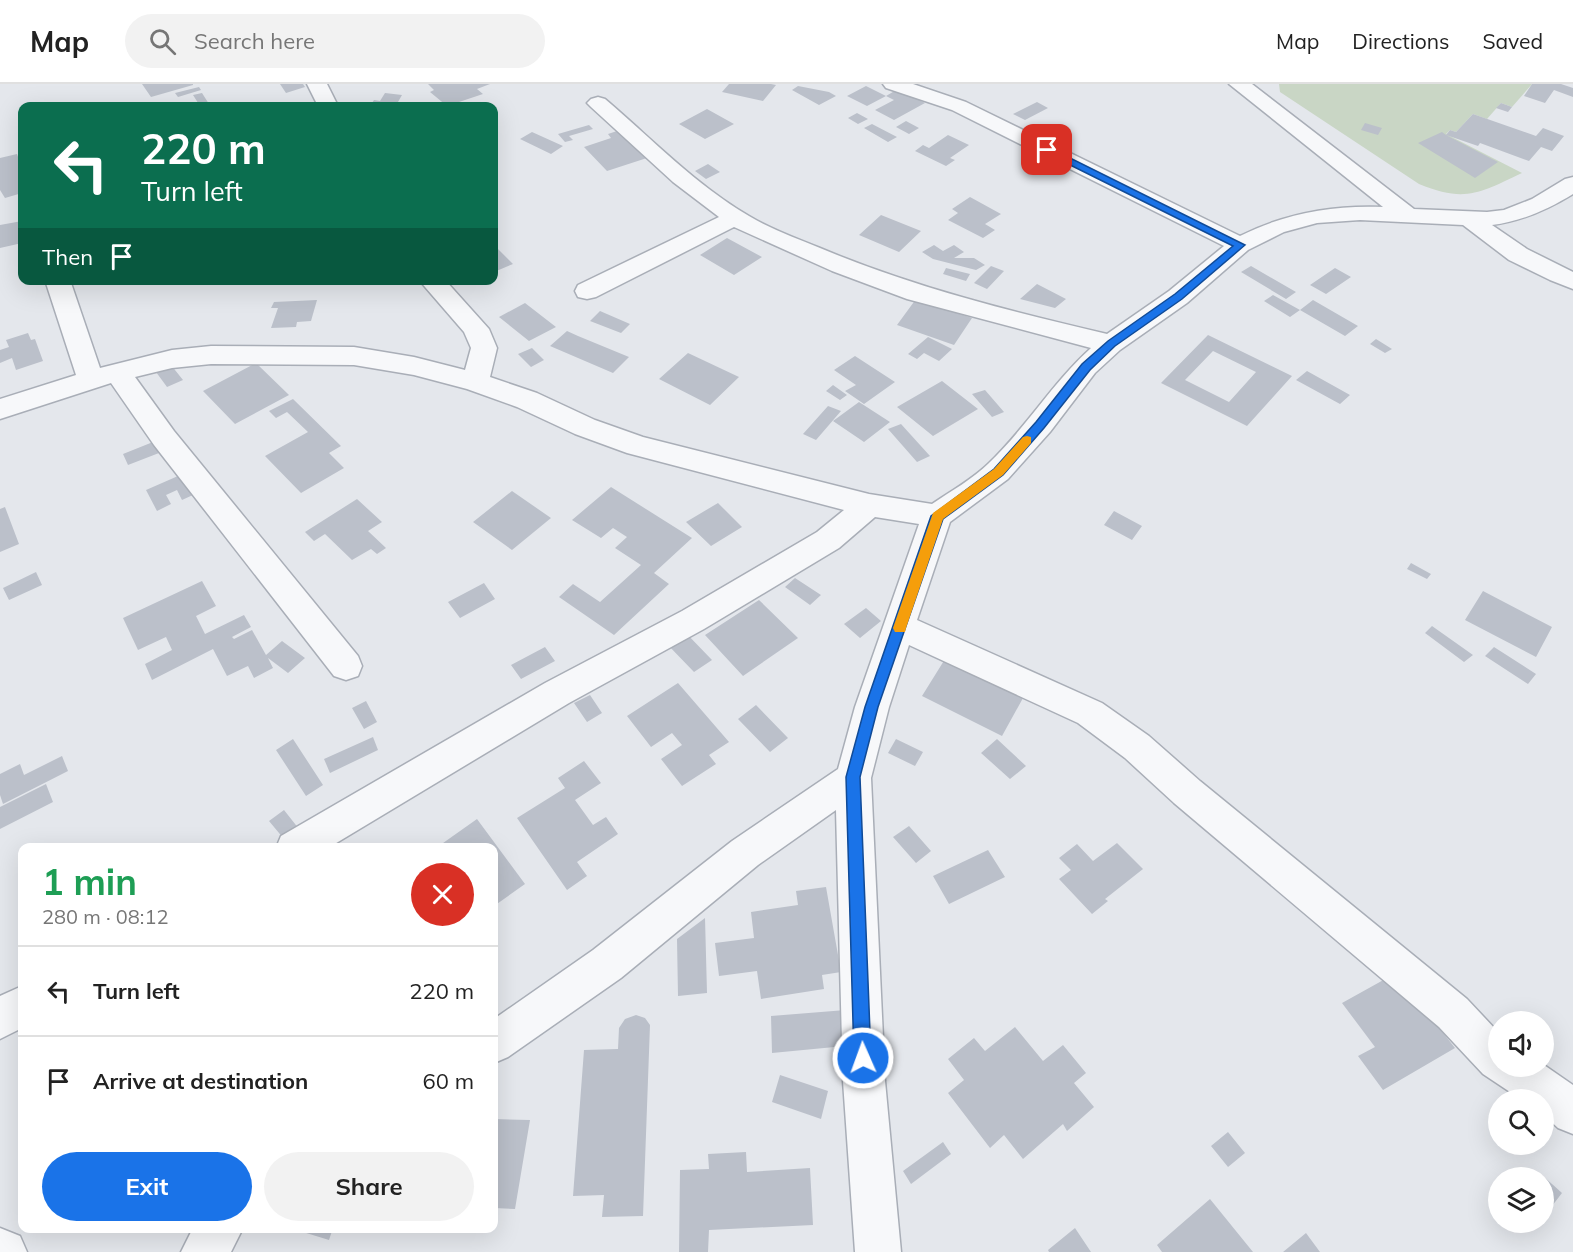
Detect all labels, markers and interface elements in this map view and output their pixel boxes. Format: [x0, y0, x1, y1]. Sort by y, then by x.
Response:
search box [125, 14, 545, 68]
text: Map [30, 24, 89, 59]
icon: search [146, 25, 179, 58]
text: Search here [194, 27, 315, 55]
text: Map [1276, 28, 1319, 54]
text: Directions [1352, 28, 1449, 54]
text: Saved [1482, 28, 1543, 54]
text: 220 m [141, 122, 266, 175]
pin [1021, 124, 1072, 175]
icon: left [42, 126, 120, 204]
icon: arrive [1030, 133, 1063, 166]
text: Turn left [141, 174, 243, 208]
icon: arrive [105, 240, 138, 273]
text: Then [42, 243, 93, 271]
text: 1 min [42, 859, 137, 904]
button: close [411, 863, 474, 926]
text: 280 m · 08:12 [42, 904, 168, 929]
icon: left [42, 975, 75, 1008]
text: Turn left [93, 977, 180, 1005]
text: 220 m [409, 977, 474, 1005]
map controls [1488, 1011, 1554, 1233]
button: sound [1488, 1011, 1554, 1077]
position arrow [831, 1026, 895, 1090]
icon: arrive [42, 1065, 75, 1098]
text: Arrive at destination [93, 1067, 308, 1095]
text: 60 m [423, 1067, 474, 1095]
button: search [1488, 1089, 1554, 1155]
button: Exit [42, 1152, 252, 1221]
button: Share [264, 1152, 474, 1221]
button: layers [1488, 1167, 1554, 1233]

